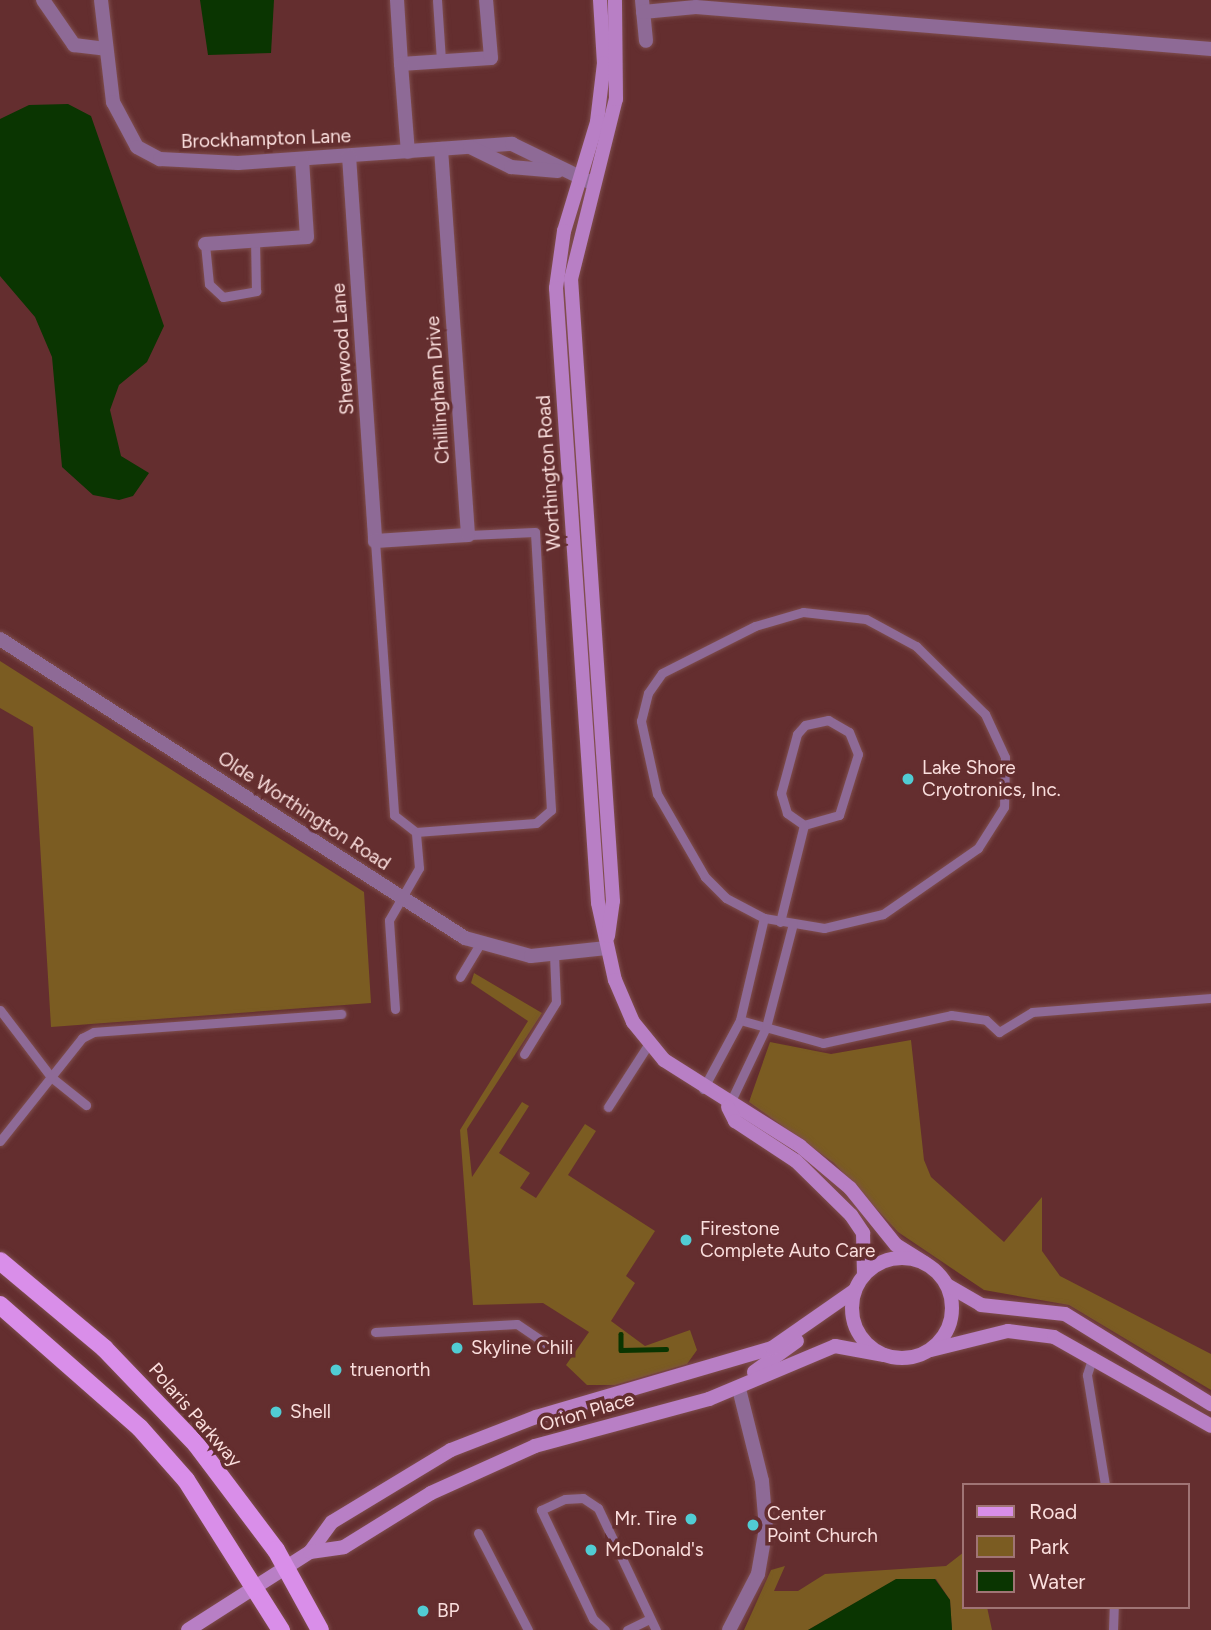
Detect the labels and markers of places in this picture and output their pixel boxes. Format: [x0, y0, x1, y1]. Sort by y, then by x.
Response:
place label: Lake Shore Cryotronics, Inc. [922, 757, 1061, 801]
marker: Lake Shore Cryotronics, Inc. [900, 771, 916, 787]
place label: Firestone Complete Auto Care [700, 1218, 875, 1262]
marker: Firestone Complete Auto Care [678, 1232, 694, 1248]
place label: Skyline Chili [471, 1337, 573, 1359]
marker: Skyline Chili [449, 1340, 465, 1356]
place label: truenorth [350, 1359, 430, 1381]
marker: truenorth [328, 1362, 344, 1378]
place label: Shell [290, 1401, 331, 1423]
marker: Shell [268, 1404, 284, 1420]
place label: Center Point Church [767, 1503, 878, 1547]
place label: Mr. Tire [614, 1508, 677, 1530]
marker: Mr. Tire [683, 1511, 699, 1527]
marker: Center Point Church [745, 1517, 761, 1533]
place label: McDonald's [605, 1539, 704, 1561]
marker: McDonald's [583, 1542, 599, 1558]
place label: BP [437, 1600, 460, 1622]
marker: BP [415, 1603, 431, 1619]

